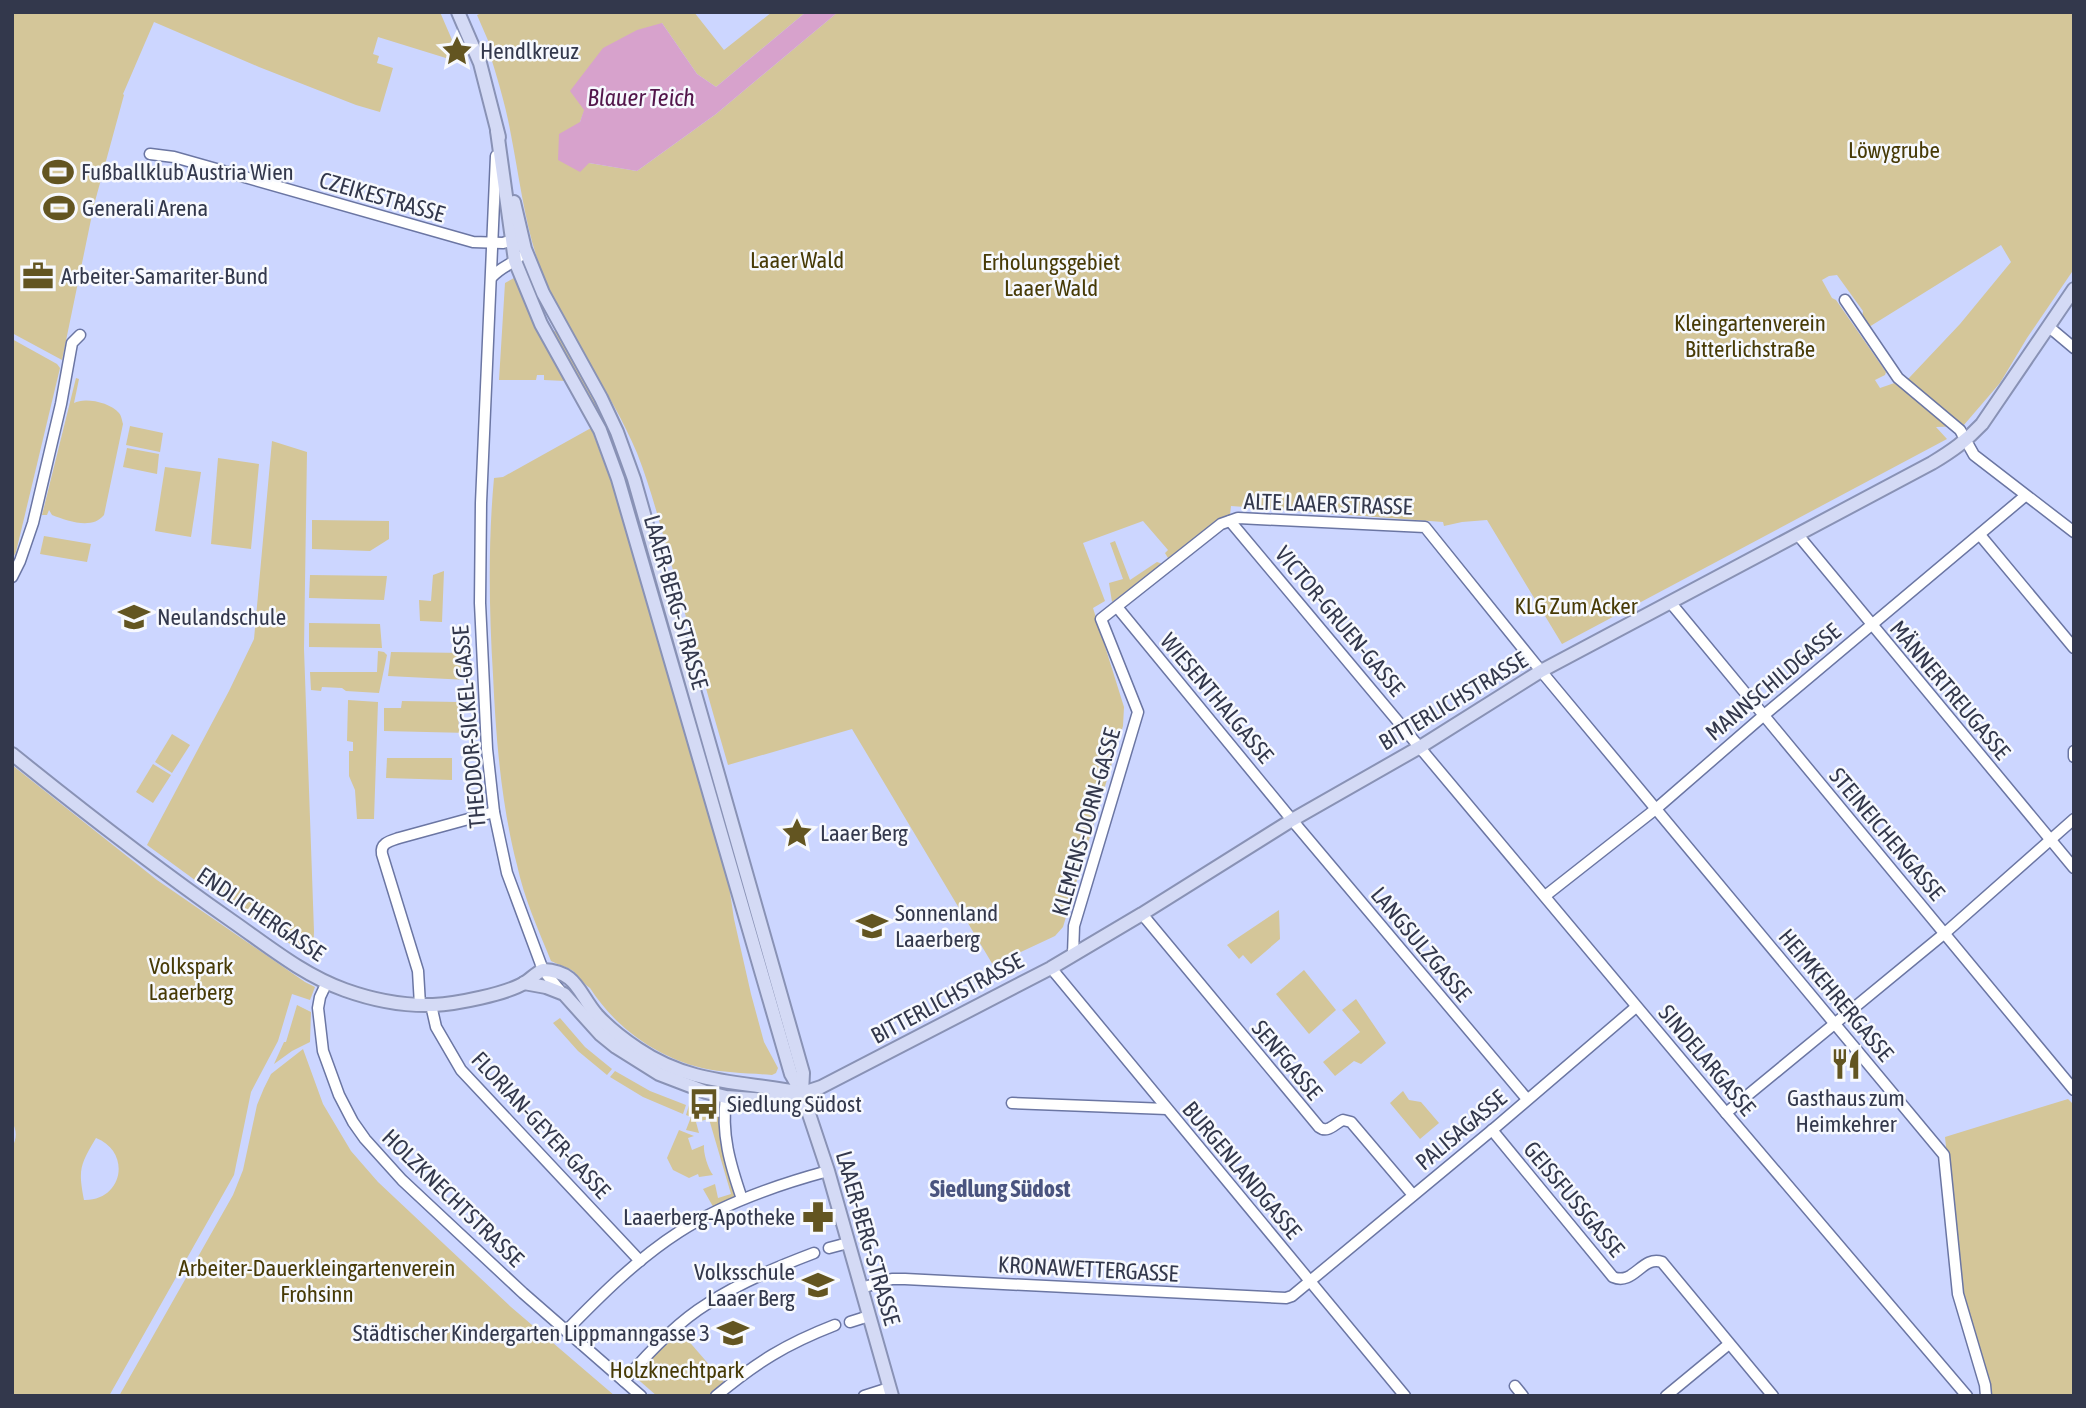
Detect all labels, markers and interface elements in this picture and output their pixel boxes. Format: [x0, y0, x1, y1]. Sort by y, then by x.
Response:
place icon: Hendlkreuz [440, 34, 474, 68]
place label: Hendlkreuz [480, 38, 579, 64]
water label: Blauer Teich [587, 84, 695, 111]
park label: Löwygrube [1848, 137, 1940, 163]
sports icon: Fußballklub Austria Wien [41, 155, 75, 189]
place label: Fußballklub Austria Wien [81, 159, 294, 185]
street label: CZEIKESTRASSE [316, 167, 448, 227]
sports icon: Generali Arena [42, 191, 76, 225]
place label: Generali Arena [82, 195, 208, 221]
park label: Laaer Wald [750, 247, 844, 273]
park label: Erholungsgebiet Laaer Wald [982, 249, 1120, 301]
office icon: Arbeiter-Samariter-Bund [21, 259, 55, 293]
place label: Arbeiter-Samariter-Bund [61, 263, 268, 289]
park label: Kleingartenverein Bitterlichstraße [1674, 310, 1826, 362]
street label: ALTE LAAER STRASSE [1243, 488, 1413, 520]
street label: LAAER-BERG-STRASSE [639, 512, 713, 692]
street label: VICTOR-GRUEN-GASSE [1270, 541, 1410, 701]
park label: KLG Zum Acker [1515, 593, 1639, 619]
school or university icon: Neulandschule [117, 600, 151, 634]
place label: Neulandschule [157, 604, 286, 630]
street label: MÄNNERTREUGASSE [1885, 616, 2016, 765]
street label: MANNSCHILDGASSE [1701, 618, 1846, 746]
street label: THEODOR-SICKEL-GASSE [447, 624, 491, 829]
street label: WIESENTHALGASSE [1155, 628, 1279, 768]
street label: BITTERLICHSTRASSE [1374, 646, 1532, 756]
street label: KLEMENS-DORN-GASSE [1047, 725, 1125, 919]
street label: STEINEICHENGASSE [1824, 763, 1950, 905]
place icon: Laaer Berg [780, 816, 814, 850]
place label: Laaer Berg [820, 820, 908, 846]
street label: ENDLICHERGASSE [192, 862, 330, 966]
street label: LANGSULZGASSE [1366, 882, 1476, 1007]
place label: Sonnenland Laaerberg [895, 900, 998, 952]
school or university icon: Sonnenland Laaerberg [855, 909, 889, 943]
street label: HEIMKEHRERGASSE [1773, 924, 1899, 1066]
street label: BITTERLICHSTRASSE [867, 947, 1028, 1049]
park label: Volkspark Laaerberg [149, 953, 234, 1005]
street label: SINDELARGASSE [1653, 1000, 1761, 1121]
street label: SENFGASSE [1247, 1015, 1328, 1105]
street label: FLORIAN-GEYER-GASSE [466, 1046, 616, 1204]
restaurant icon: Gasthaus zum Heimkehrer [1829, 1047, 1863, 1081]
street label: PALISAGASSE [1411, 1085, 1512, 1175]
place label: Gasthaus zum Heimkehrer [1787, 1085, 1905, 1137]
bus stop icon: Siedlung Südost [687, 1087, 721, 1121]
place label: Siedlung Südost [727, 1091, 862, 1117]
street label: BURGENLANDGASSE [1177, 1096, 1307, 1244]
street label: HOLZKNECHTSTRASSE [377, 1124, 529, 1272]
street label: GEISSFUSSGASSE [1518, 1136, 1630, 1262]
street label: LAAER-BERG-STRASSE [831, 1148, 905, 1328]
district label: Siedlung Südost [930, 1175, 1070, 1202]
pharmacy icon: Laaerberg-Apotheke [801, 1200, 835, 1234]
place label: Laaerberg-Apotheke [623, 1204, 795, 1230]
street label: KRONAWETTERGASSE [997, 1251, 1179, 1287]
park label: Arbeiter-Dauerkleingartenverein Frohsinn [179, 1255, 455, 1307]
place label: Volksschule Laaer Berg [694, 1259, 795, 1311]
school or university icon: Volksschule Laaer Berg [801, 1268, 835, 1302]
school or university icon: Städtischer Kindergarten Lippmanngasse 3 [716, 1316, 750, 1350]
place label: Städtischer Kindergarten Lippmanngasse 3 [353, 1320, 710, 1346]
park label: Holzknechtpark [610, 1357, 744, 1383]

